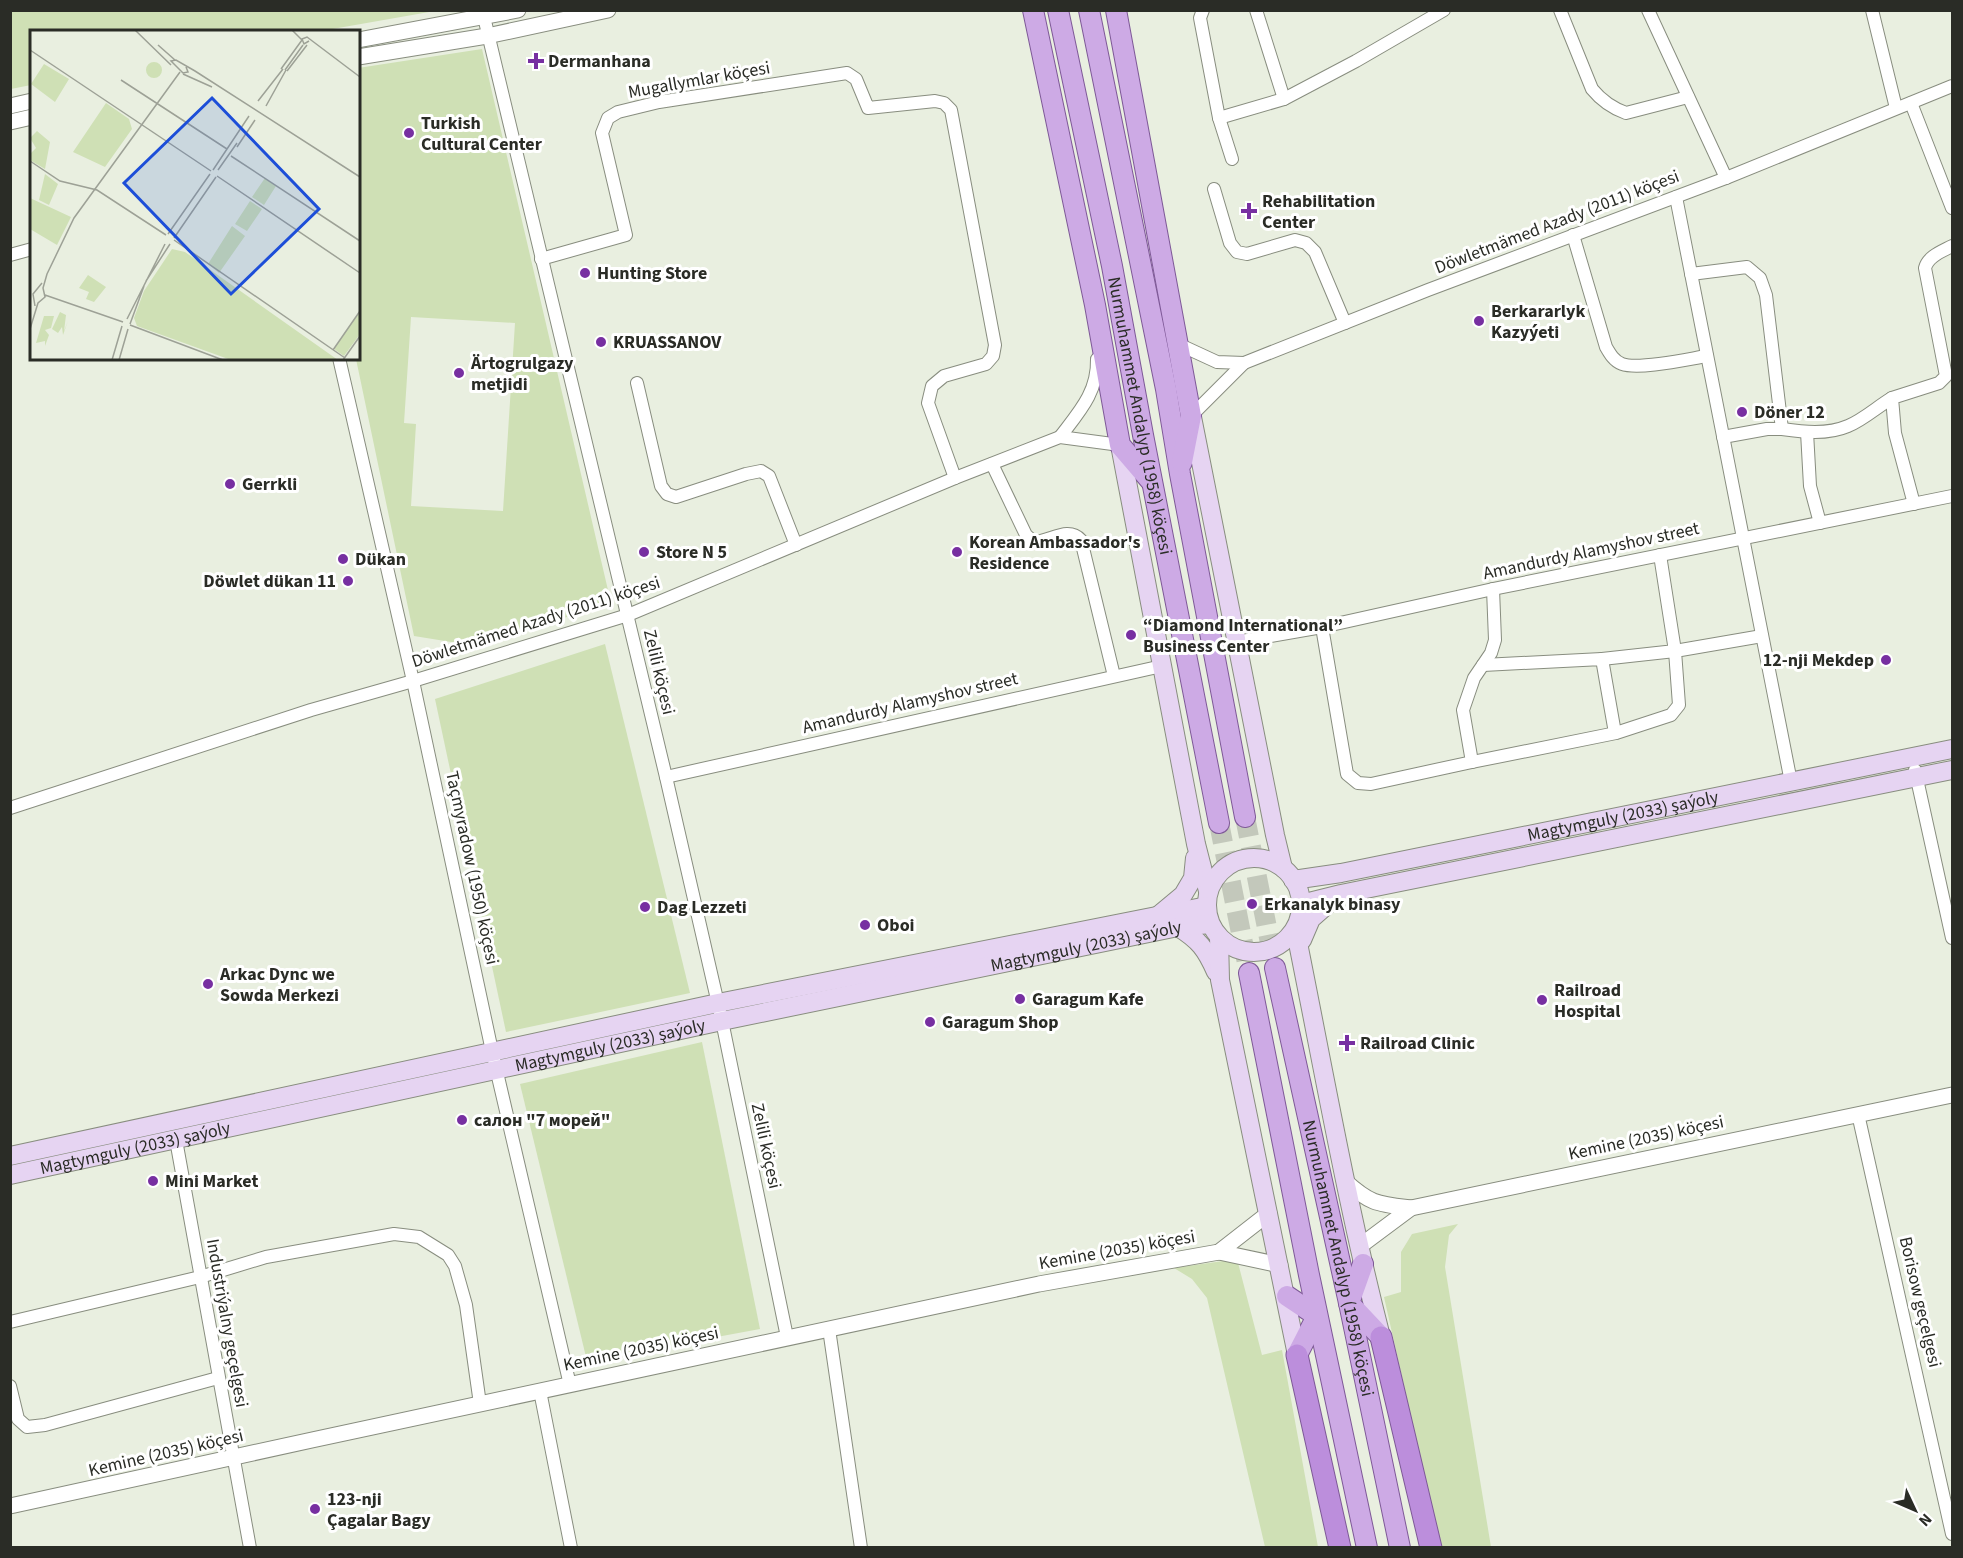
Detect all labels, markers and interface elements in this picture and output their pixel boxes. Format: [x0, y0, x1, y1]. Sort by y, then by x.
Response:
inset map [30, 30, 360, 360]
place label: Dermanhana [548, 49, 651, 74]
marker: Dermanhana [529, 54, 543, 68]
street label: Mugallymlar köçesi [626, 55, 772, 105]
place label: Turkish Cultural Center [421, 111, 543, 157]
marker: Turkish Cultural Center [402, 126, 416, 140]
street label: Döwletmämed Azady (2011) köçesi [1431, 164, 1683, 280]
place label: Rehabilitation Center [1262, 189, 1375, 235]
marker: Rehabilitation Center [1240, 202, 1258, 220]
place label: Hunting Store [597, 261, 707, 286]
marker: Hunting Store [578, 266, 592, 280]
street label: Nurmuhammet Andalyp (1958) köçesi [1102, 275, 1179, 557]
place label: Berkararlyk Kazyýeti [1491, 299, 1585, 345]
marker: Berkararlyk Kazyýeti [1472, 314, 1486, 328]
place label: KRUASSANOV [613, 330, 722, 355]
marker: KRUASSANOV [594, 335, 608, 349]
place label: Ärtogrulgazy metjidi [470, 351, 574, 397]
marker: Ärtogrulgazy metjidi [452, 366, 466, 380]
place label: Döner 12 [1754, 400, 1825, 425]
marker: Döner 12 [1735, 405, 1749, 419]
place label: Gerrkli [242, 472, 297, 497]
marker: Gerrkli [223, 477, 237, 491]
street label: Amandurdy Alamyshov street [1481, 516, 1701, 586]
place label: Korean Ambassador's Residence [969, 530, 1141, 576]
place label: Store N 5 [656, 540, 727, 565]
marker: Store N 5 [637, 545, 651, 559]
marker: Korean Ambassador's Residence [950, 545, 964, 559]
place label: Dükan [355, 547, 406, 572]
marker: Dükan [336, 552, 350, 566]
place label: Döwlet dükan 11 [203, 569, 336, 594]
street label: Döwletmämed Azady (2011) köçesi [408, 570, 664, 674]
marker: Döwlet dükan 11 [341, 574, 355, 588]
place label: “Diamond International” Business Center [1143, 613, 1343, 659]
street label: Zelili köçesi [637, 627, 681, 717]
marker: “Diamond International” Business Center [1124, 628, 1138, 642]
place label: 12-nji Mekdep [1763, 648, 1874, 673]
marker: 12-nji Mekdep [1879, 653, 1893, 667]
street label: Amandurdy Alamyshov street [800, 666, 1020, 740]
street label: Taçmyradow (1950) köçesi [439, 769, 505, 967]
street label: Magtymguly (2033) şaýoly [1525, 784, 1721, 847]
place label: Erkanalyk binasy [1264, 892, 1401, 917]
place label: Dag Lezzeti [657, 895, 747, 920]
marker: Erkanalyk binasy [1245, 897, 1259, 911]
marker: Dag Lezzeti [638, 900, 652, 914]
place label: Oboi [877, 913, 915, 938]
street label: Magtymguly (2033) şaýoly [988, 914, 1184, 978]
marker: Oboi [858, 918, 872, 932]
place label: Arkac Dync we Sowda Merkezi [219, 962, 339, 1008]
marker: Arkac Dync we Sowda Merkezi [201, 977, 215, 991]
place label: Railroad Hospital [1554, 978, 1621, 1024]
place label: Garagum Kafe [1032, 987, 1144, 1012]
marker: Garagum Kafe [1013, 992, 1027, 1006]
marker: Railroad Hospital [1535, 993, 1549, 1007]
place label: Garagum Shop [942, 1010, 1059, 1035]
street label: Magtymguly (2033) şaýoly [513, 1012, 708, 1078]
marker: Garagum Shop [923, 1015, 937, 1029]
place label: Railroad Clinic [1360, 1031, 1476, 1056]
marker: Railroad Clinic [1338, 1034, 1356, 1052]
street label: Zelili köçesi [745, 1101, 787, 1191]
place label: салон "7 морей" [474, 1108, 611, 1133]
street label: Kemine (2035) köçesi [1566, 1109, 1726, 1167]
marker: салон "7 морей" [455, 1113, 469, 1127]
street label: Magtymguly (2033) şaýoly [38, 1115, 233, 1181]
street label: Nurmuhammet Andalyp (1958) köçesi [1296, 1117, 1381, 1399]
place label: Mini Market [165, 1169, 258, 1194]
marker: Mini Market [146, 1174, 160, 1188]
street label: Kemine (2035) köçesi [1037, 1224, 1197, 1276]
street label: Borisow geçelgesi [1893, 1234, 1947, 1370]
street label: Industriýalny geçelgesi [200, 1237, 254, 1409]
street label: Kemine (2035) köçesi [561, 1320, 721, 1378]
street label: Kemine (2035) köçesi [86, 1423, 246, 1483]
north arrow [1885, 1480, 1945, 1540]
place label: 123-nji Çagalar Bagy [327, 1487, 431, 1533]
marker: 123-nji Çagalar Bagy [308, 1502, 322, 1516]
text: N [1913, 1508, 1937, 1531]

